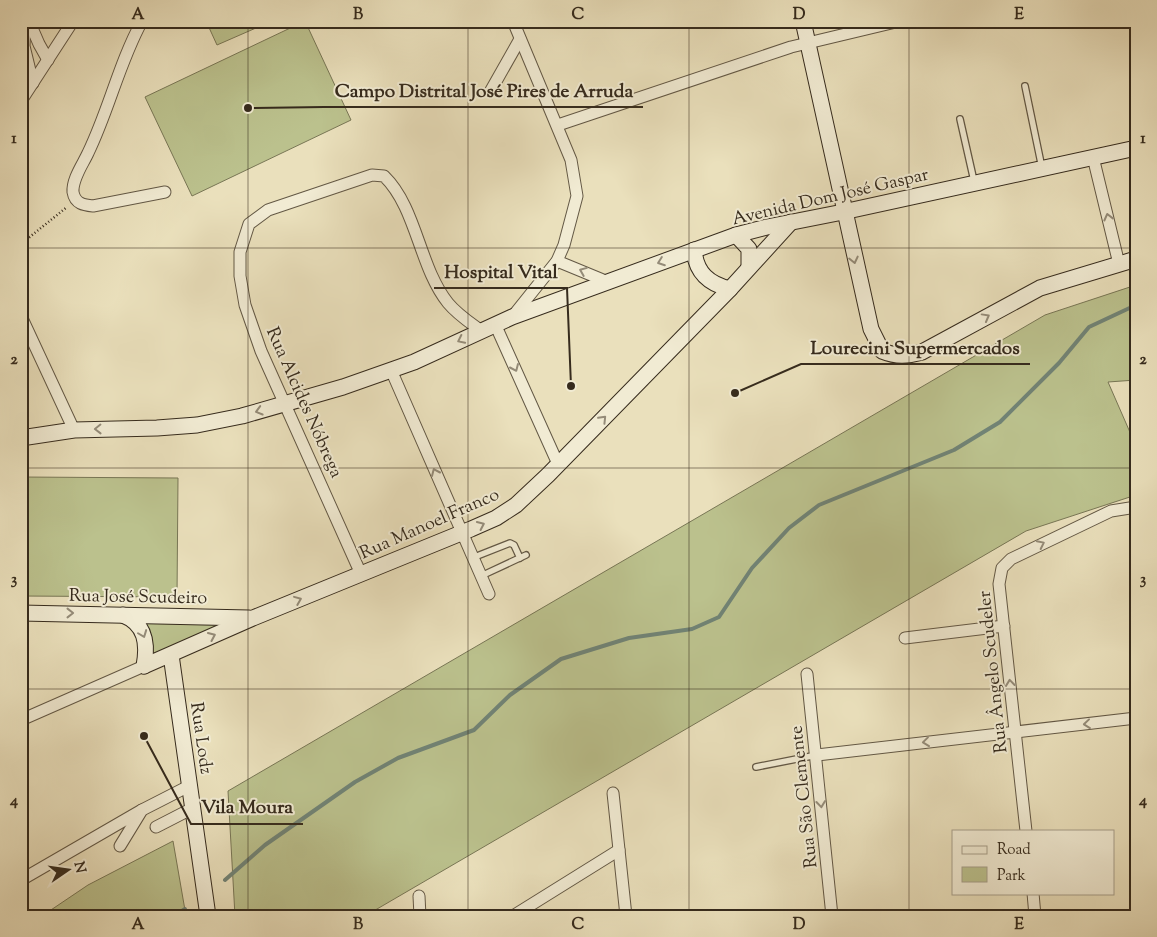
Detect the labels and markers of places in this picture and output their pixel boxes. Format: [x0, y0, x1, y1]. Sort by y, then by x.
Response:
callout: Campo Distrital José Pires de Arruda [324, 73, 643, 107]
callout: Hospital Vital [434, 254, 567, 288]
callout: Lourecini Supermercados [801, 330, 1030, 364]
callout: Vila Moura [191, 790, 303, 824]

